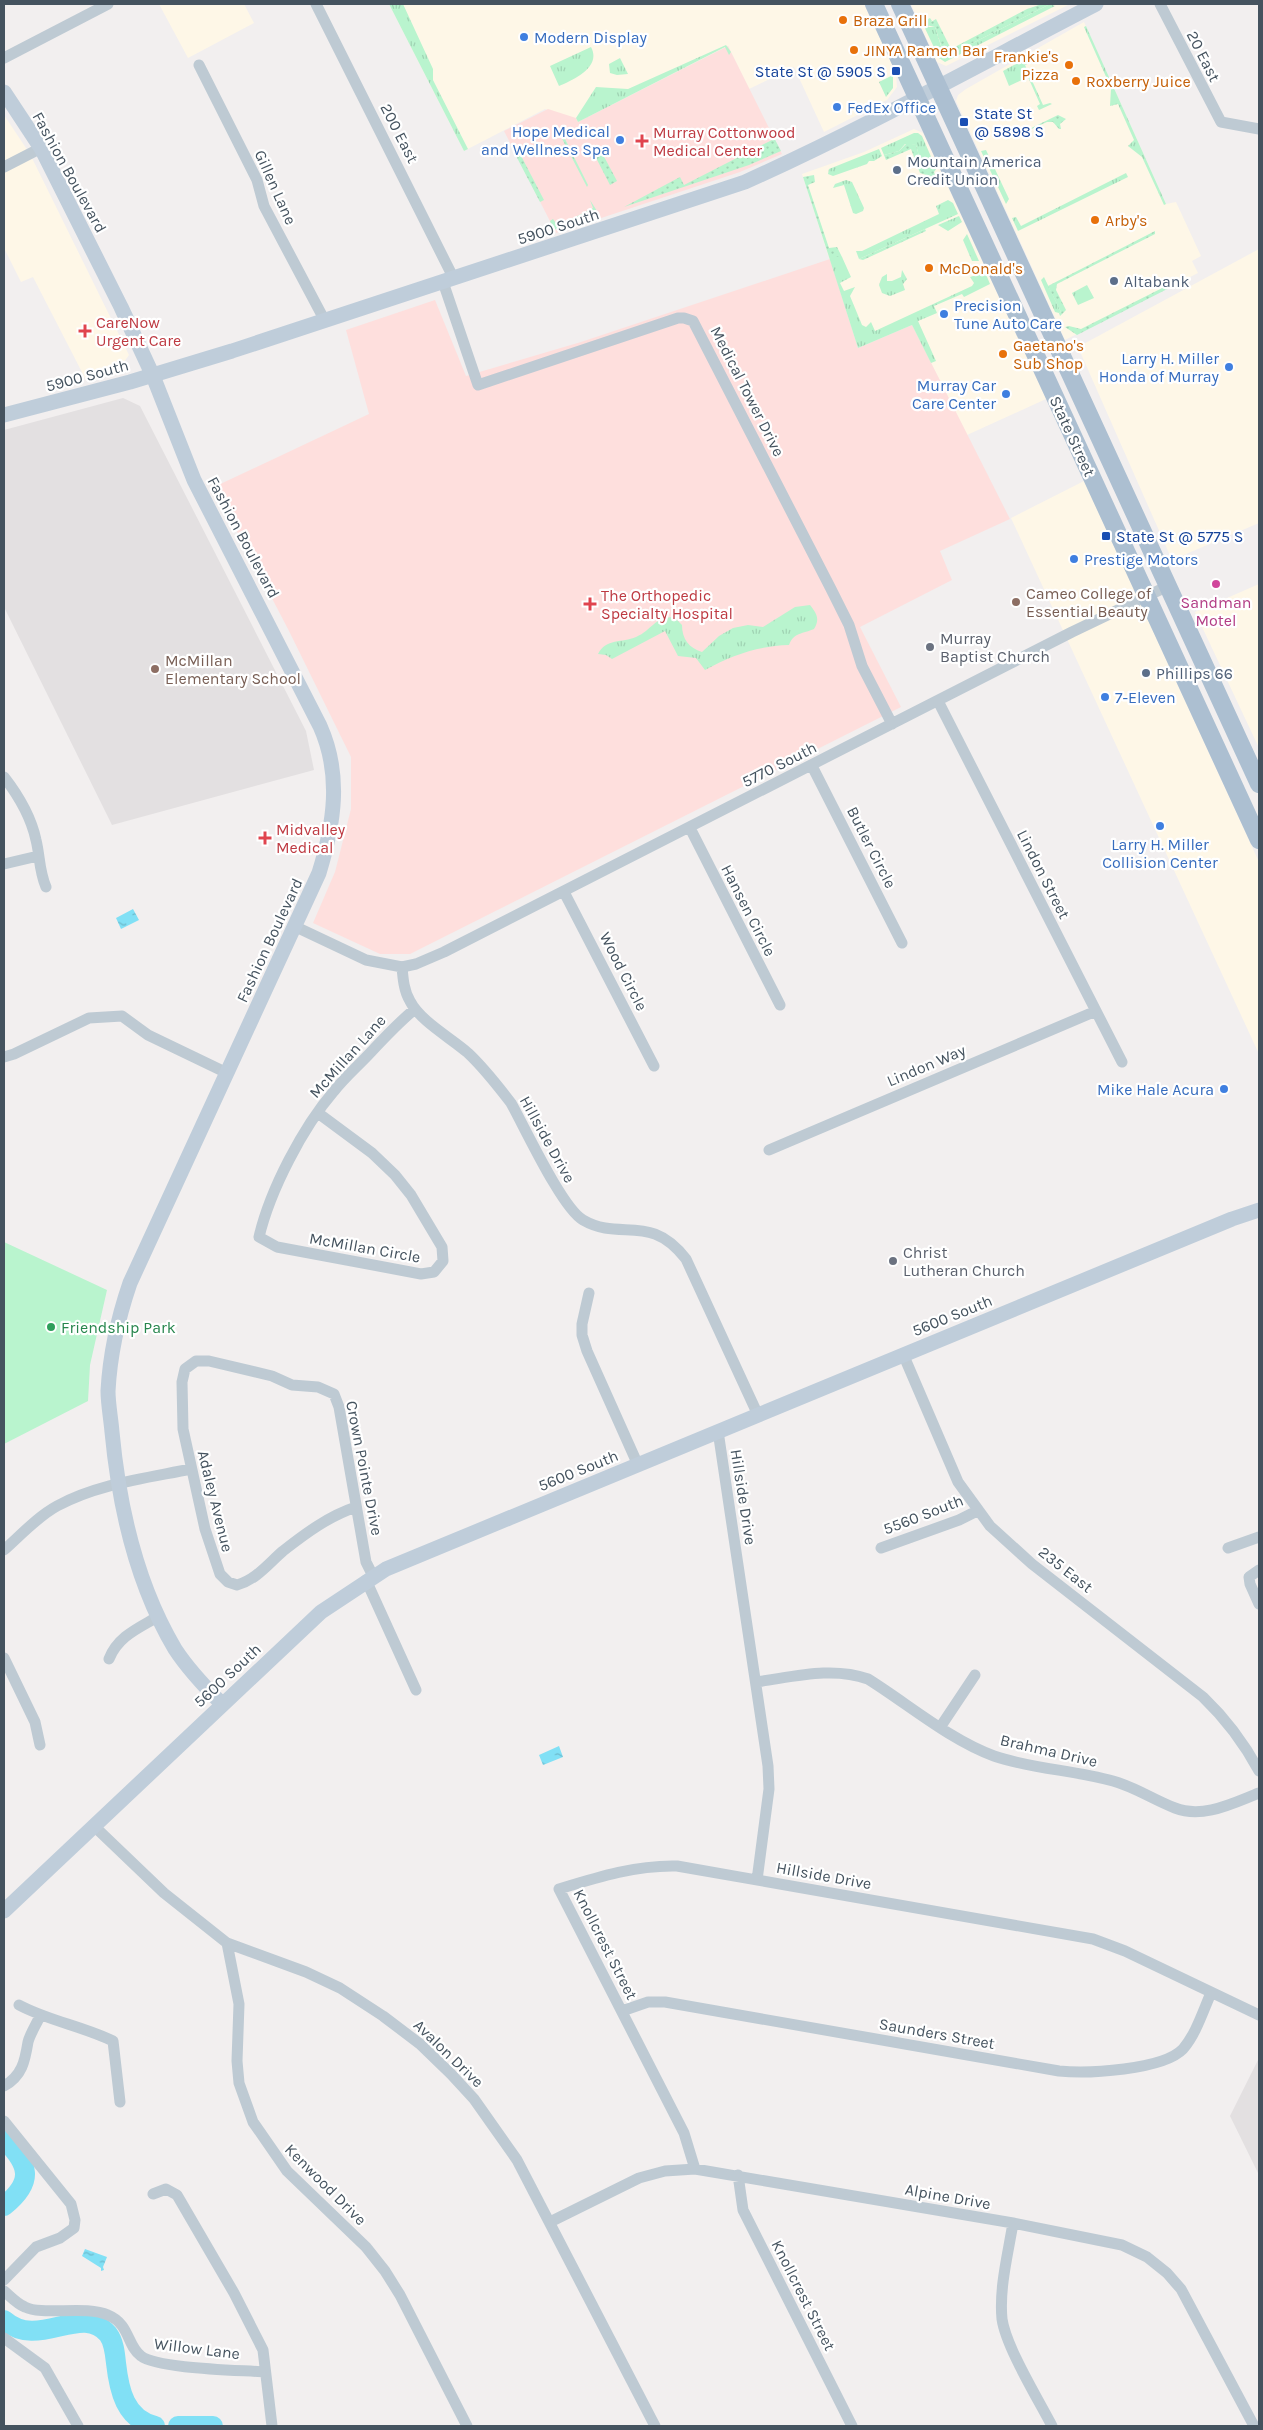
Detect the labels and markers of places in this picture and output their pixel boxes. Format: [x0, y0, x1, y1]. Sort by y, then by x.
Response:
place label: Braza Grill [853, 11, 928, 30]
marker: Braza Grill [837, 14, 849, 26]
place label: Modern Display [534, 28, 648, 47]
marker: Modern Display [518, 31, 530, 43]
place label: JINYA Ramen Bar [864, 41, 987, 60]
marker: JINYA Ramen Bar [848, 44, 860, 56]
place label: Frankie's Pizza [994, 47, 1059, 84]
marker: Frankie's Pizza [1063, 59, 1075, 71]
place label: State St @ 5905 S [755, 62, 886, 81]
marker: State St @ 5905 S [890, 65, 902, 77]
place label: Roxberry Juice [1086, 72, 1191, 91]
marker: Roxberry Juice [1070, 75, 1082, 87]
place label: FedEx Office [847, 98, 936, 117]
marker: FedEx Office [831, 101, 843, 113]
place label: State St @ 5898 S [974, 104, 1044, 141]
marker: State St @ 5898 S [958, 116, 970, 128]
place label: Hope Medical and Wellness Spa [481, 122, 610, 159]
place label: Murray Cottonwood Medical Center [653, 123, 795, 160]
marker: Hope Medical and Wellness Spa [614, 134, 626, 146]
marker: Murray Cottonwood Medical Center [635, 134, 649, 148]
place label: Mountain America Credit Union [907, 152, 1042, 189]
marker: Mountain America Credit Union [891, 164, 903, 176]
place label: Arby's [1105, 211, 1147, 230]
marker: Arby's [1089, 214, 1101, 226]
place label: McDonald's [939, 259, 1023, 278]
marker: McDonald's [923, 262, 935, 274]
place label: Altabank [1124, 272, 1189, 291]
marker: Altabank [1108, 275, 1120, 287]
place label: Precision Tune Auto Care [954, 296, 1062, 333]
marker: Precision Tune Auto Care [938, 308, 950, 320]
place label: CareNow Urgent Care [96, 313, 181, 350]
marker: CareNow Urgent Care [78, 324, 92, 338]
place label: Gaetano's Sub Shop [1013, 336, 1084, 373]
marker: Gaetano's Sub Shop [997, 348, 1009, 360]
place label: Larry H. Miller Honda of Murray [1099, 349, 1220, 386]
marker: Larry H. Miller Honda of Murray [1223, 361, 1235, 373]
place label: Murray Car Care Center [912, 376, 996, 413]
marker: Murray Car Care Center [1000, 388, 1012, 400]
place label: State St @ 5775 S [1116, 527, 1243, 546]
marker: State St @ 5775 S [1100, 530, 1112, 542]
place label: Prestige Motors [1084, 550, 1198, 569]
marker: Prestige Motors [1068, 553, 1080, 565]
marker: Sandman Motel [1210, 578, 1222, 590]
place label: Cameo College of Essential Beauty [1026, 584, 1152, 621]
place label: The Orthopedic Specialty Hospital [601, 586, 733, 623]
place label: Sandman Motel [1180, 593, 1252, 630]
marker: Cameo College of Essential Beauty [1010, 596, 1022, 608]
marker: The Orthopedic Specialty Hospital [583, 597, 597, 611]
place label: Murray Baptist Church [940, 629, 1050, 666]
marker: Murray Baptist Church [924, 641, 936, 653]
place label: McMillan Elementary School [165, 651, 301, 688]
marker: McMillan Elementary School [149, 663, 161, 675]
place label: Phillips 66 [1156, 664, 1233, 683]
marker: Phillips 66 [1140, 667, 1152, 679]
place label: 7-Eleven [1115, 688, 1176, 707]
marker: 7-Eleven [1099, 691, 1111, 703]
place label: Midvalley Medical [276, 820, 346, 857]
marker: Larry H. Miller Collision Center [1154, 820, 1166, 832]
marker: Midvalley Medical [258, 831, 272, 845]
place label: Larry H. Miller Collision Center [1102, 835, 1218, 872]
place label: Mike Hale Acura [1097, 1080, 1214, 1099]
marker: Mike Hale Acura [1218, 1083, 1230, 1095]
place label: Christ Lutheran Church [903, 1243, 1025, 1280]
marker: Christ Lutheran Church [887, 1255, 899, 1267]
place label: Friendship Park [61, 1318, 176, 1337]
marker: Friendship Park [45, 1321, 57, 1333]

